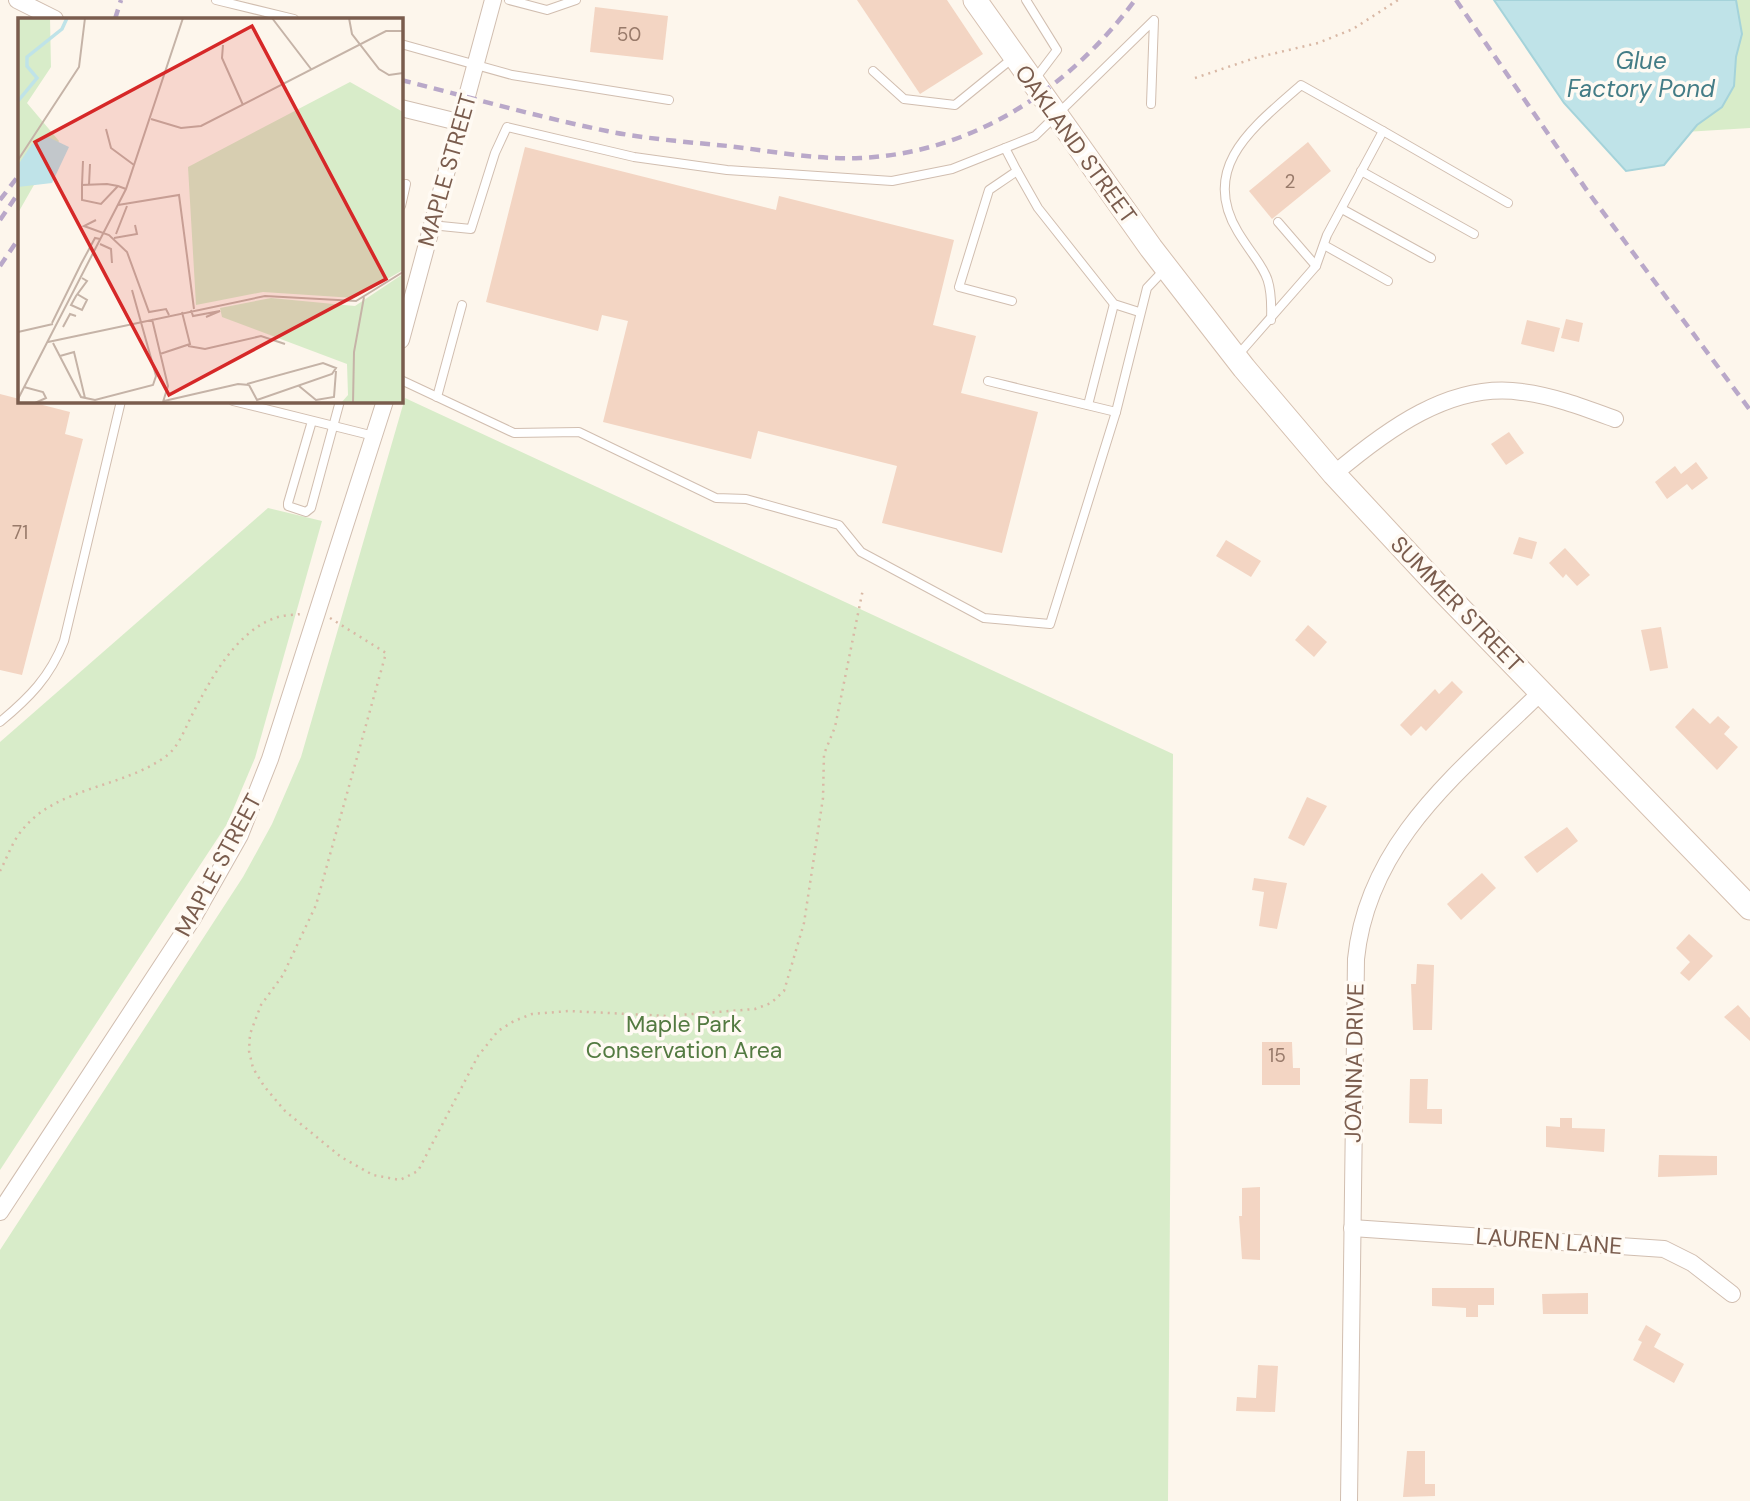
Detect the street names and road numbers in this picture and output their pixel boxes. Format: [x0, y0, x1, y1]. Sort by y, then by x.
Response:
street label: OAKLAND STREET [1008, 59, 1144, 229]
street label: MAPLE STREET [411, 90, 483, 250]
street label: SUMMER STREET [1384, 529, 1530, 679]
street label: MAPLE STREET [168, 788, 268, 942]
street label: JOANNA DRIVE [1338, 983, 1370, 1143]
street label: LAUREN LANE [1475, 1221, 1623, 1261]

